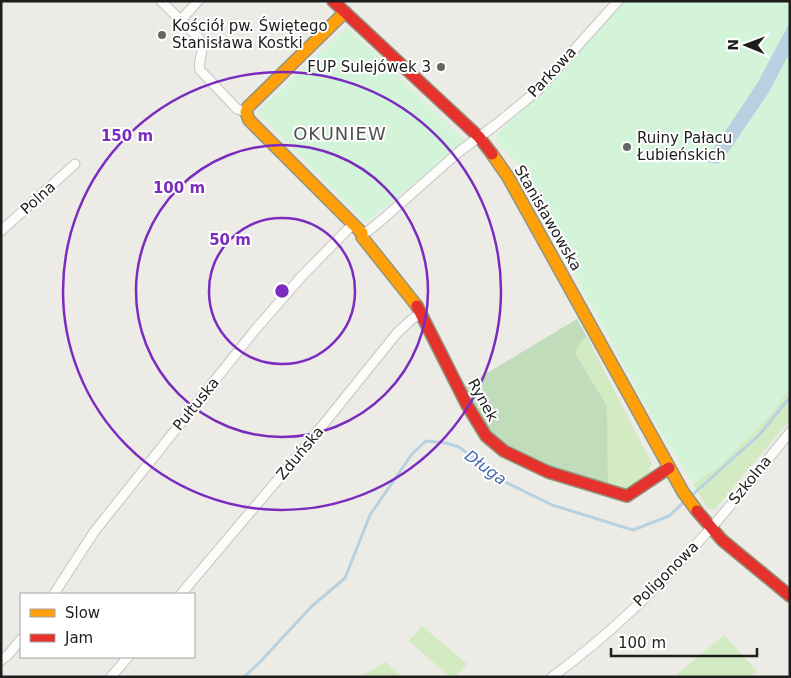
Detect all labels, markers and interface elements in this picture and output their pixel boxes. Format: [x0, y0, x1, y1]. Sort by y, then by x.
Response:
place label: Kościół pw. Świętego Stanisława Kostki [172, 16, 328, 52]
north arrow [721, 20, 771, 70]
marker: Kościół pw. Świętego Stanisława Kostki [156, 29, 168, 41]
text: N [725, 39, 741, 51]
street label: Parkowa [524, 43, 580, 101]
place label: FUP Sulejówek 3 [307, 58, 431, 76]
marker: FUP Sulejówek 3 [435, 61, 447, 73]
district label: OKUNIEW [293, 123, 387, 144]
text: 150 m [101, 127, 153, 145]
place label: Ruiny Pałacu Łubieńskich [636, 129, 732, 164]
marker: Ruiny Pałacu Łubieńskich [621, 141, 633, 153]
street label: Stanisławowska [511, 162, 585, 274]
street label: Polna [17, 178, 59, 218]
text: 100 m [153, 179, 205, 197]
text: 50 m [209, 231, 251, 249]
centre of rings [273, 282, 291, 300]
street label: Pułtuska [169, 374, 223, 434]
street label: Rynek [464, 376, 502, 425]
street label: Zduńska [272, 423, 328, 483]
water label: Długa [461, 446, 510, 489]
street label: Szkolna [725, 452, 775, 508]
street label: Poligonowa [630, 538, 702, 610]
legend [20, 593, 195, 658]
text: Slow [65, 604, 100, 622]
scale bar [611, 626, 757, 658]
text: Jam [64, 629, 93, 647]
text: 100 m [618, 634, 666, 652]

